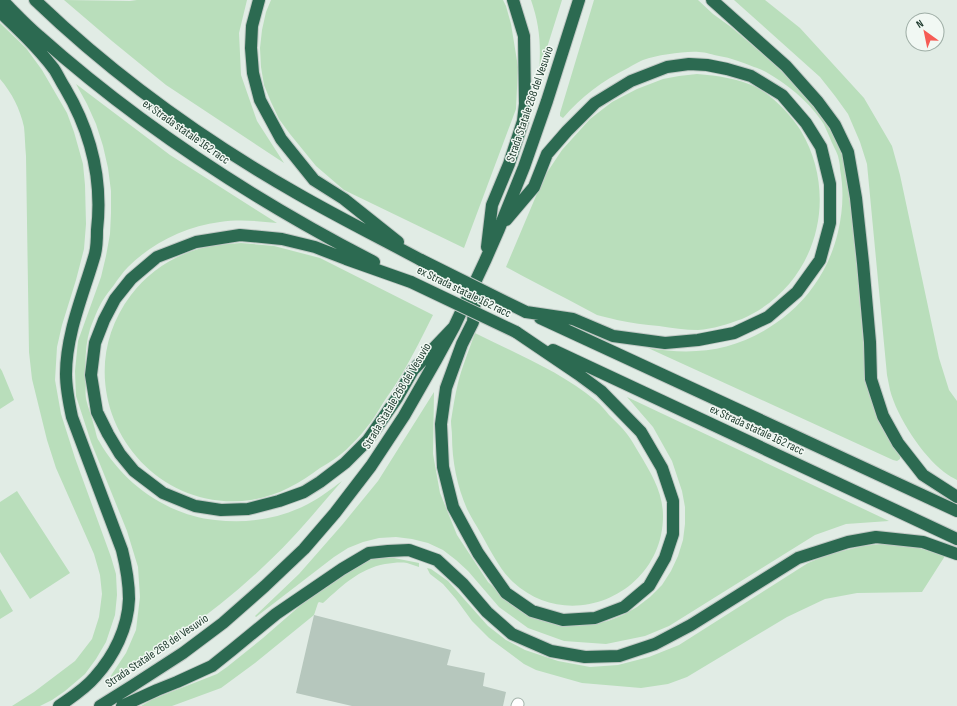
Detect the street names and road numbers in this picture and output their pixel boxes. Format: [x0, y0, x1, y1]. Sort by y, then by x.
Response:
street label: Strada Statale 268 del Vesuvio [503, 44, 557, 164]
street label: ex Strada statale 162 racc [140, 96, 233, 168]
street label: ex Strada statale 162 racc [414, 263, 514, 321]
street label: Strada Statale 268 del Vesuvio [359, 340, 435, 452]
street label: ex Strada statale 162 racc [707, 401, 807, 459]
street label: Strada Statale 268 del Vesuvio [103, 611, 211, 691]

